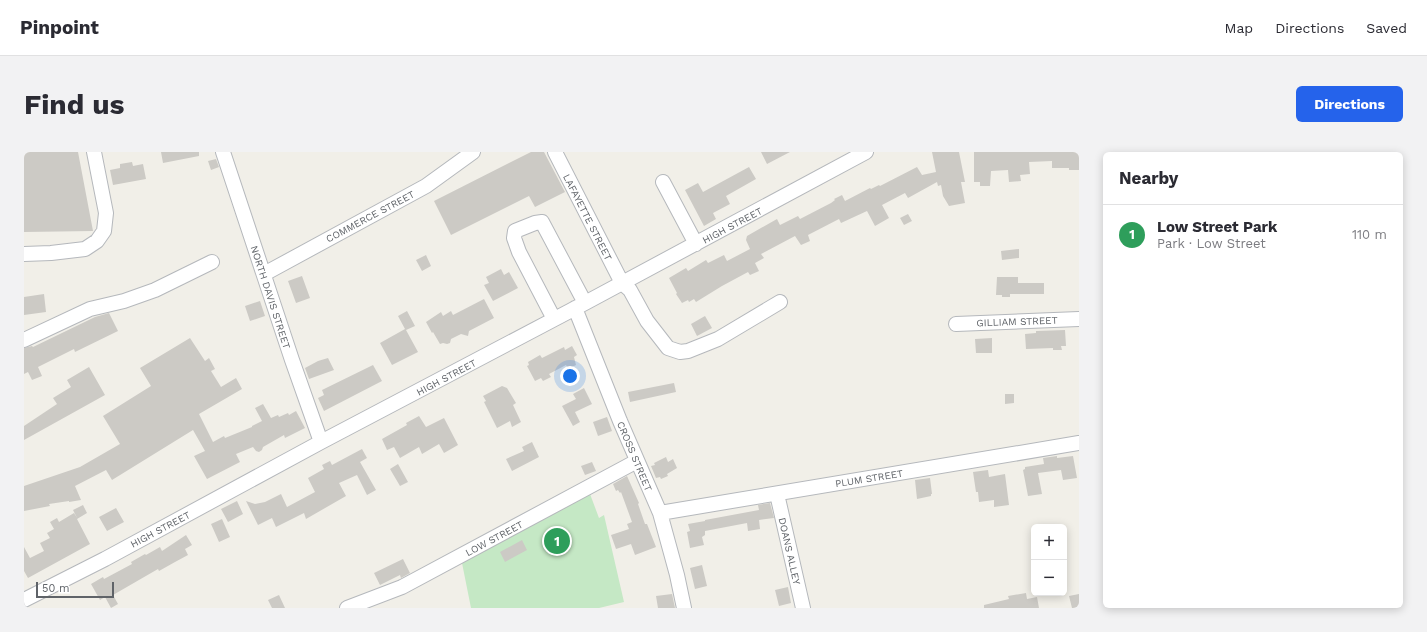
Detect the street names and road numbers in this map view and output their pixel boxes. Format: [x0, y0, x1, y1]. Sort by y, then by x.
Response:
street label: LAFAYETTE STREET [561, 172, 614, 262]
street label: COMMERCE STREET [324, 188, 416, 244]
street label: HIGH STREET [701, 205, 764, 246]
street label: NORTH DAVIS STREET [249, 244, 292, 350]
street label: GILLIAM STREET [976, 315, 1058, 328]
street label: HIGH STREET [415, 357, 478, 398]
street label: CROSS STREET [615, 420, 654, 493]
street label: PLUM STREET [834, 468, 904, 489]
street label: HIGH STREET [129, 509, 192, 550]
street label: DOANS ALLEY [776, 517, 803, 586]
street label: LOW STREET [464, 519, 525, 558]

